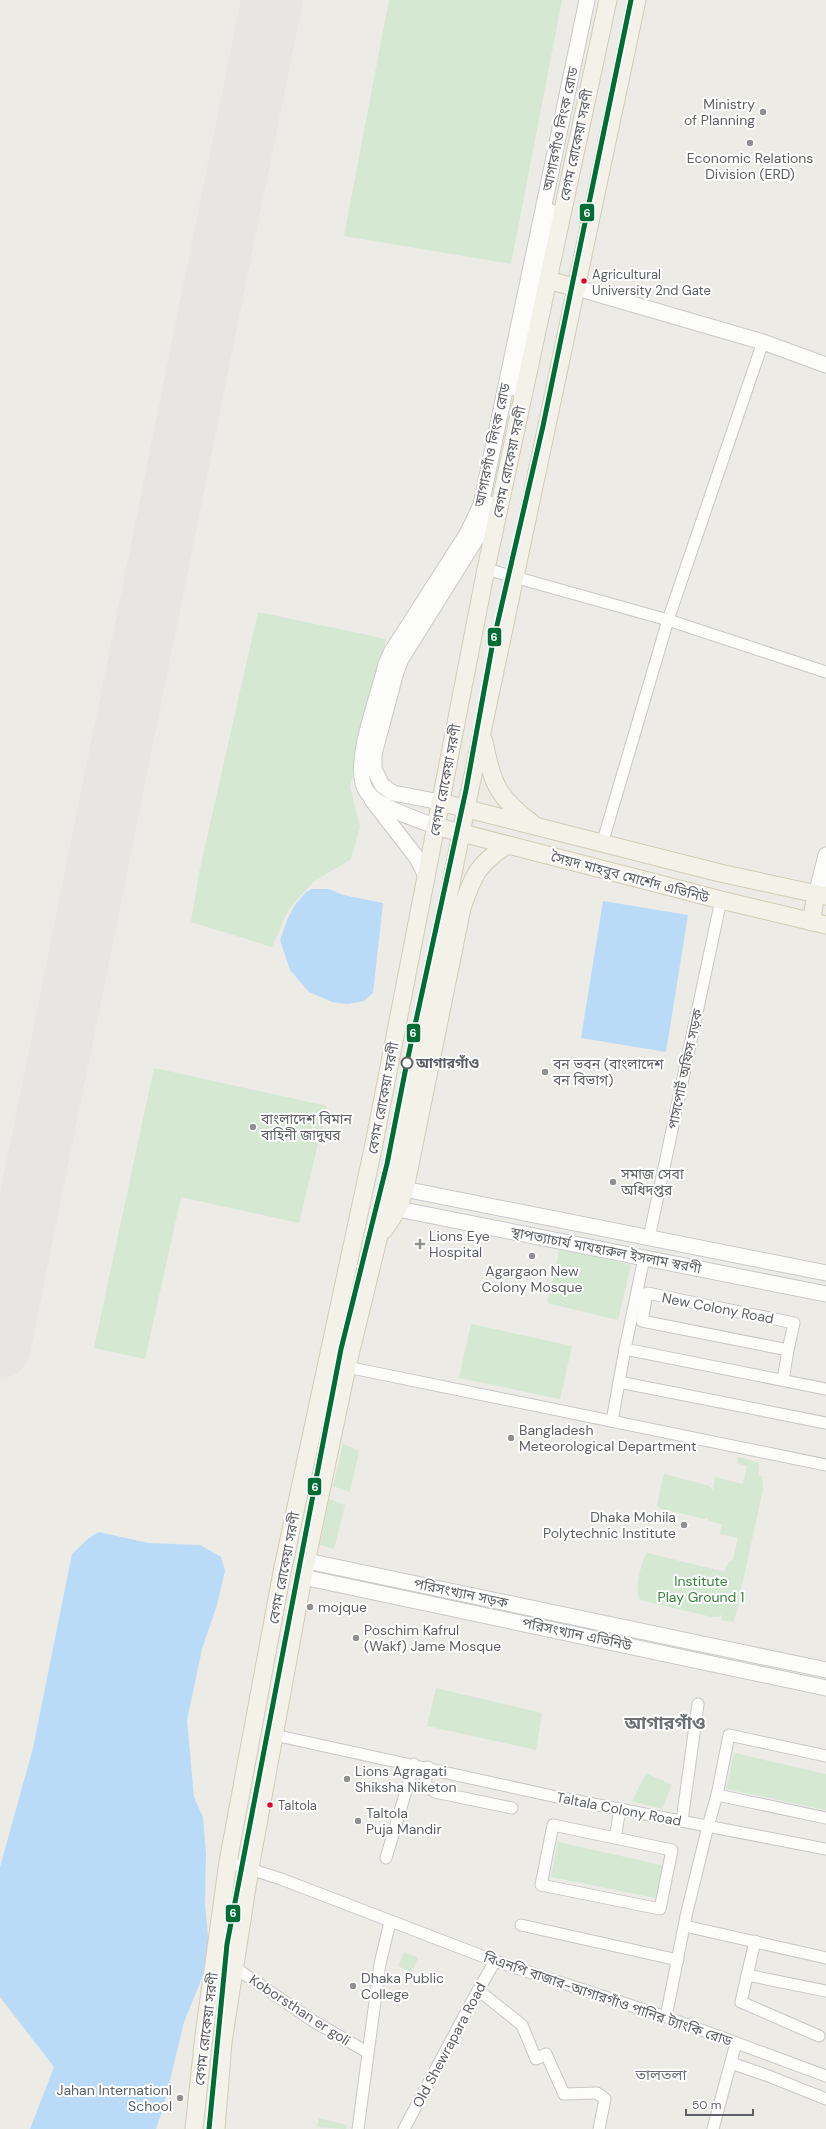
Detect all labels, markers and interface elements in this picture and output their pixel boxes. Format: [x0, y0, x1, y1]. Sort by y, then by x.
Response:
street label: আগারগাঁও লিংক রোড [538, 64, 582, 194]
street label: বেগম রোকেয়া সরণী [555, 87, 597, 203]
place label: Ministry of Planning [684, 95, 755, 129]
marker: Ministry of Planning [758, 107, 768, 117]
marker: Economic Relations Division (ERD) [745, 138, 755, 148]
place label: Economic Relations Division (ERD) [687, 149, 813, 183]
line badge: 6 [579, 203, 595, 222]
text: 6 [584, 206, 591, 220]
place label: Agricultural University 2nd Gate [592, 266, 711, 299]
marker: Agricultural University 2nd Gate [579, 276, 589, 286]
street label: আগারগাঁও লিংক রোড [470, 380, 514, 510]
street label: বেগম রোকেয়া সরণী [488, 404, 530, 520]
line badge: 6 [487, 627, 502, 647]
text: 6 [491, 630, 498, 644]
street label: বেগম রোকেয়া সরণী [425, 722, 465, 838]
street label: সৈয়দ মাহবুব মোর্শেদ এভিনিউ [548, 847, 712, 907]
street label: পাসপোর্ট অফিস সড়ক [663, 1007, 707, 1131]
line badge: 6 [406, 1023, 421, 1043]
text: 6 [410, 1026, 417, 1040]
street label: বেগম রোকেয়া সরণী [363, 1040, 403, 1156]
place label: আগারগাঁও [415, 1054, 479, 1072]
place label: বন ভবন (বাংলাদেশ বন বিভাগ) [552, 1055, 664, 1089]
marker: আগারগাঁও [400, 1056, 414, 1070]
marker: বন ভবন (বাংলাদেশ বন বিভাগ) [540, 1067, 550, 1077]
place label: বাংলাদেশ বিমান বাহিনী জাদুঘর [260, 1110, 353, 1144]
marker: বাংলাদেশ বিমান বাহিনী জাদুঘর [248, 1122, 258, 1132]
place label: সমাজ সেবা অধিদপ্তর [620, 1165, 684, 1199]
marker: সমাজ সেবা অধিদপ্তর [608, 1177, 618, 1187]
street label: স্থাপত্যাচার্য মাযহারুল ইসলাম স্বরণী [508, 1222, 703, 1277]
place label: Lions Eye Hospital [429, 1227, 490, 1261]
marker: Lions Eye Hospital [414, 1238, 426, 1250]
marker: Agargaon New Colony Mosque [527, 1251, 537, 1261]
place label: Agargaon New Colony Mosque [482, 1262, 583, 1296]
street label: New Colony Road [661, 1288, 775, 1328]
place label: Bangladesh Meteorological Department [519, 1421, 697, 1455]
marker: Bangladesh Meteorological Department [506, 1433, 516, 1443]
line badge: 6 [307, 1477, 322, 1496]
text: 6 [312, 1480, 319, 1494]
place label: Dhaka Mohila Polytechnic Institute [543, 1508, 676, 1542]
street label: বেগম রোকেয়া সরণী [264, 1510, 304, 1626]
marker: Dhaka Mohila Polytechnic Institute [679, 1520, 689, 1530]
park label: Institute Play Ground 1 [658, 1572, 744, 1606]
street label: পরিসংখ্যান সড়ক [412, 1574, 510, 1612]
place label: mojque [318, 1598, 367, 1616]
marker: mojque [305, 1602, 315, 1612]
street label: পরিসংখ্যান এভিনিউ [520, 1614, 635, 1655]
place label: Poschim Kafrul (Wakf) Jame Mosque [364, 1621, 501, 1655]
marker: Poschim Kafrul (Wakf) Jame Mosque [351, 1633, 361, 1643]
district label: আগারগাঁও [623, 1711, 706, 1735]
place label: Lions Agragati Shiksha Niketon [355, 1762, 457, 1796]
marker: Lions Agragati Shiksha Niketon [342, 1774, 352, 1784]
street label: Taltala Colony Road [555, 1788, 683, 1830]
place label: Taltola [278, 1797, 317, 1814]
marker: Taltola [265, 1800, 275, 1810]
place label: Taltola Puja Mandir [366, 1804, 442, 1838]
marker: Taltola Puja Mandir [353, 1816, 363, 1826]
line badge: 6 [225, 1904, 241, 1923]
text: 6 [230, 1906, 237, 1920]
street label: বিএনপি বাজার-আগারগাঁও পানির ট্যাংকি রোড [481, 1948, 735, 2050]
place label: Dhaka Public College [361, 1969, 444, 2003]
street label: বেগম রোকেয়া সরণী [190, 1971, 222, 2087]
street label: Koborsthan er goli [246, 1971, 354, 2049]
street label: Old Shewrapara Road [408, 1979, 490, 2111]
marker: Dhaka Public College [348, 1981, 358, 1991]
district label: তালতলা [634, 2065, 688, 2085]
place label: Jahan Internationl School [56, 2081, 172, 2115]
scale bar [686, 2091, 753, 2117]
marker: Jahan Internationl School [175, 2093, 185, 2103]
text: 50 m [692, 2097, 721, 2113]

